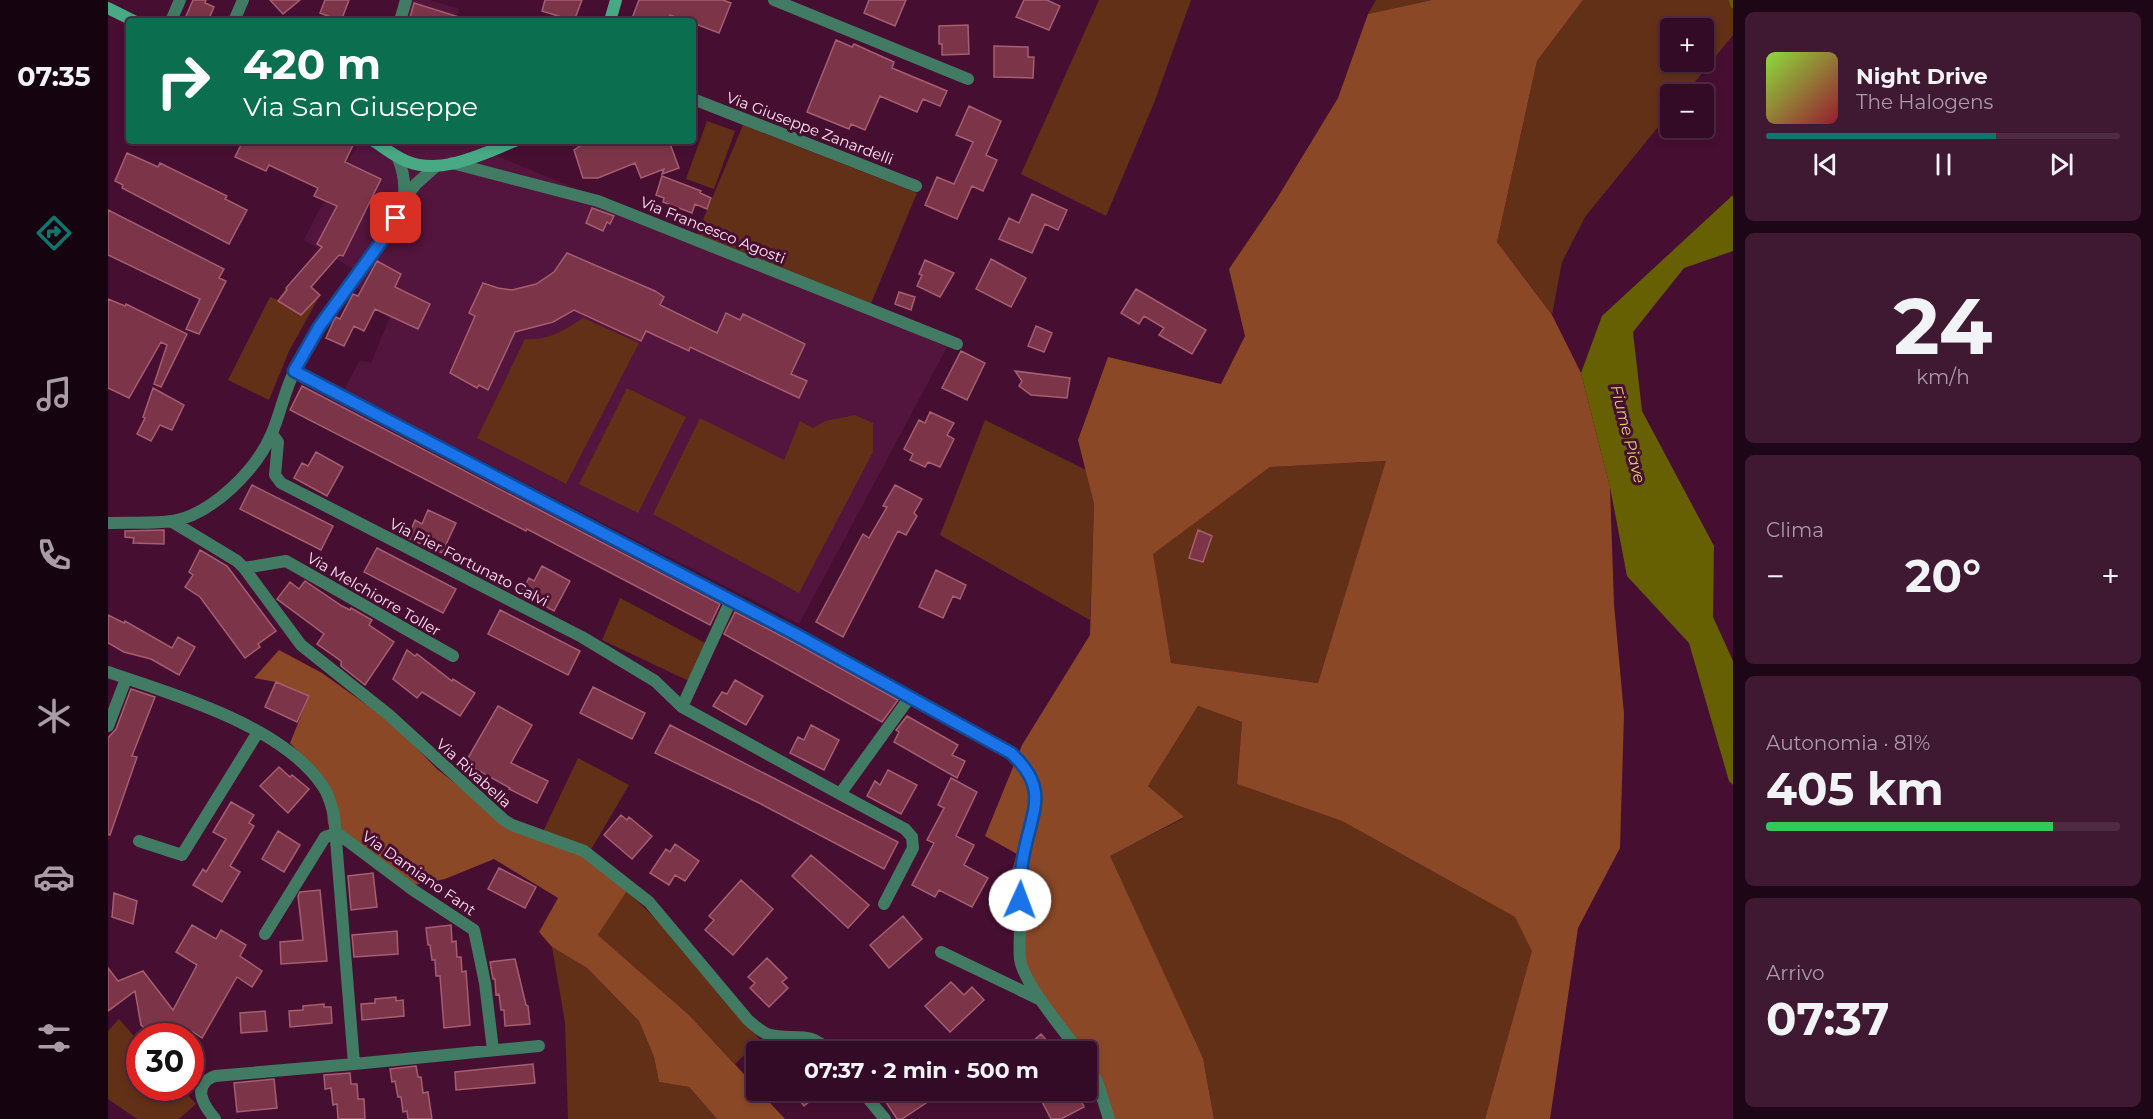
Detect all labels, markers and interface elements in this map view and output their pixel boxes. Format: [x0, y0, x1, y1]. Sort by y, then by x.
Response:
map controls [1660, 18, 1714, 138]
button: + [1660, 18, 1714, 72]
text: 420 m [243, 38, 381, 90]
icon: right [144, 42, 222, 120]
text: 07:35 [17, 60, 91, 93]
text: Night Drive [1856, 63, 1988, 90]
button: − [1660, 84, 1714, 138]
street label: Via Giuseppe Zanardelli [724, 87, 896, 169]
text: Via San Giuseppe [243, 90, 478, 123]
text: The Halogens [1856, 90, 1993, 114]
icon: previous [1809, 148, 1842, 181]
icon: pause [1927, 148, 1960, 181]
icon: next [2045, 148, 2078, 181]
pin [370, 192, 421, 243]
street label: Via Francesco Agosti [638, 192, 788, 268]
icon: arrive [379, 201, 412, 234]
icon: directions [33, 212, 75, 254]
text: 24 [1894, 278, 1992, 374]
text: km/h [1916, 365, 1970, 389]
icon: music [33, 373, 75, 415]
water label: Fiume Piave [1607, 383, 1649, 485]
street label: Via Pier Fortunato Calvi [386, 514, 552, 610]
text: Clima [1766, 518, 1824, 542]
icon: phone [33, 534, 75, 576]
street label: Via Melchiorre Toller [304, 548, 444, 640]
text: 20° [1905, 548, 1981, 603]
text: − [1766, 556, 1785, 596]
text: + [2101, 556, 2120, 596]
icon: climate [33, 695, 75, 737]
text: Autonomia · 81% [1766, 731, 1930, 755]
street label: Via Rivabella [432, 734, 516, 812]
text: 405 km [1766, 761, 1944, 816]
street label: Via Damiano Fant [358, 827, 480, 919]
icon: car [33, 856, 75, 898]
position arrow [988, 868, 1052, 932]
text: Arrivo [1766, 961, 1825, 985]
text: 07:37 [1766, 991, 1889, 1046]
icon: filters [33, 1017, 75, 1059]
speed limit sign: 30 [126, 1023, 204, 1101]
text: 07:37 · 2 min · 500 m [804, 1057, 1039, 1084]

